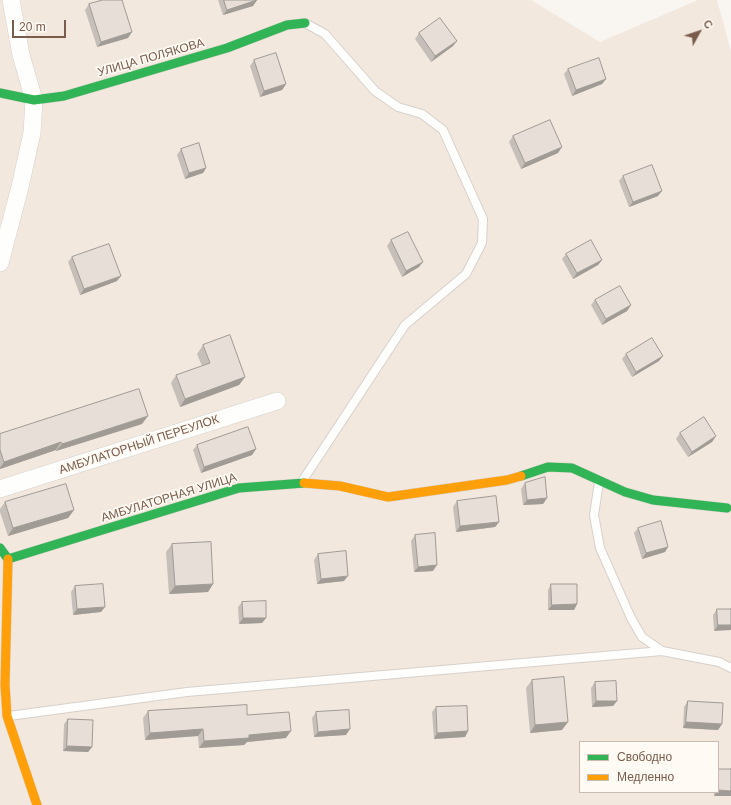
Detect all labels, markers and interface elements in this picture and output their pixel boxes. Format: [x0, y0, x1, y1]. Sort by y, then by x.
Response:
scale bar [14, 12, 68, 38]
north arrow [679, 12, 719, 52]
text: С [701, 17, 715, 31]
text: 20 m [19, 20, 46, 34]
street label: УЛИЦА ПОЛЯКОВА [96, 36, 206, 80]
street label: АМБУЛАТОРНЫЙ ПЕРЕУЛОК [57, 412, 221, 478]
street label: АМБУЛАТОРНАЯ УЛИЦА [99, 470, 239, 526]
legend [579, 741, 719, 793]
text: Свободно [617, 750, 672, 764]
text: Медленно [617, 770, 674, 784]

